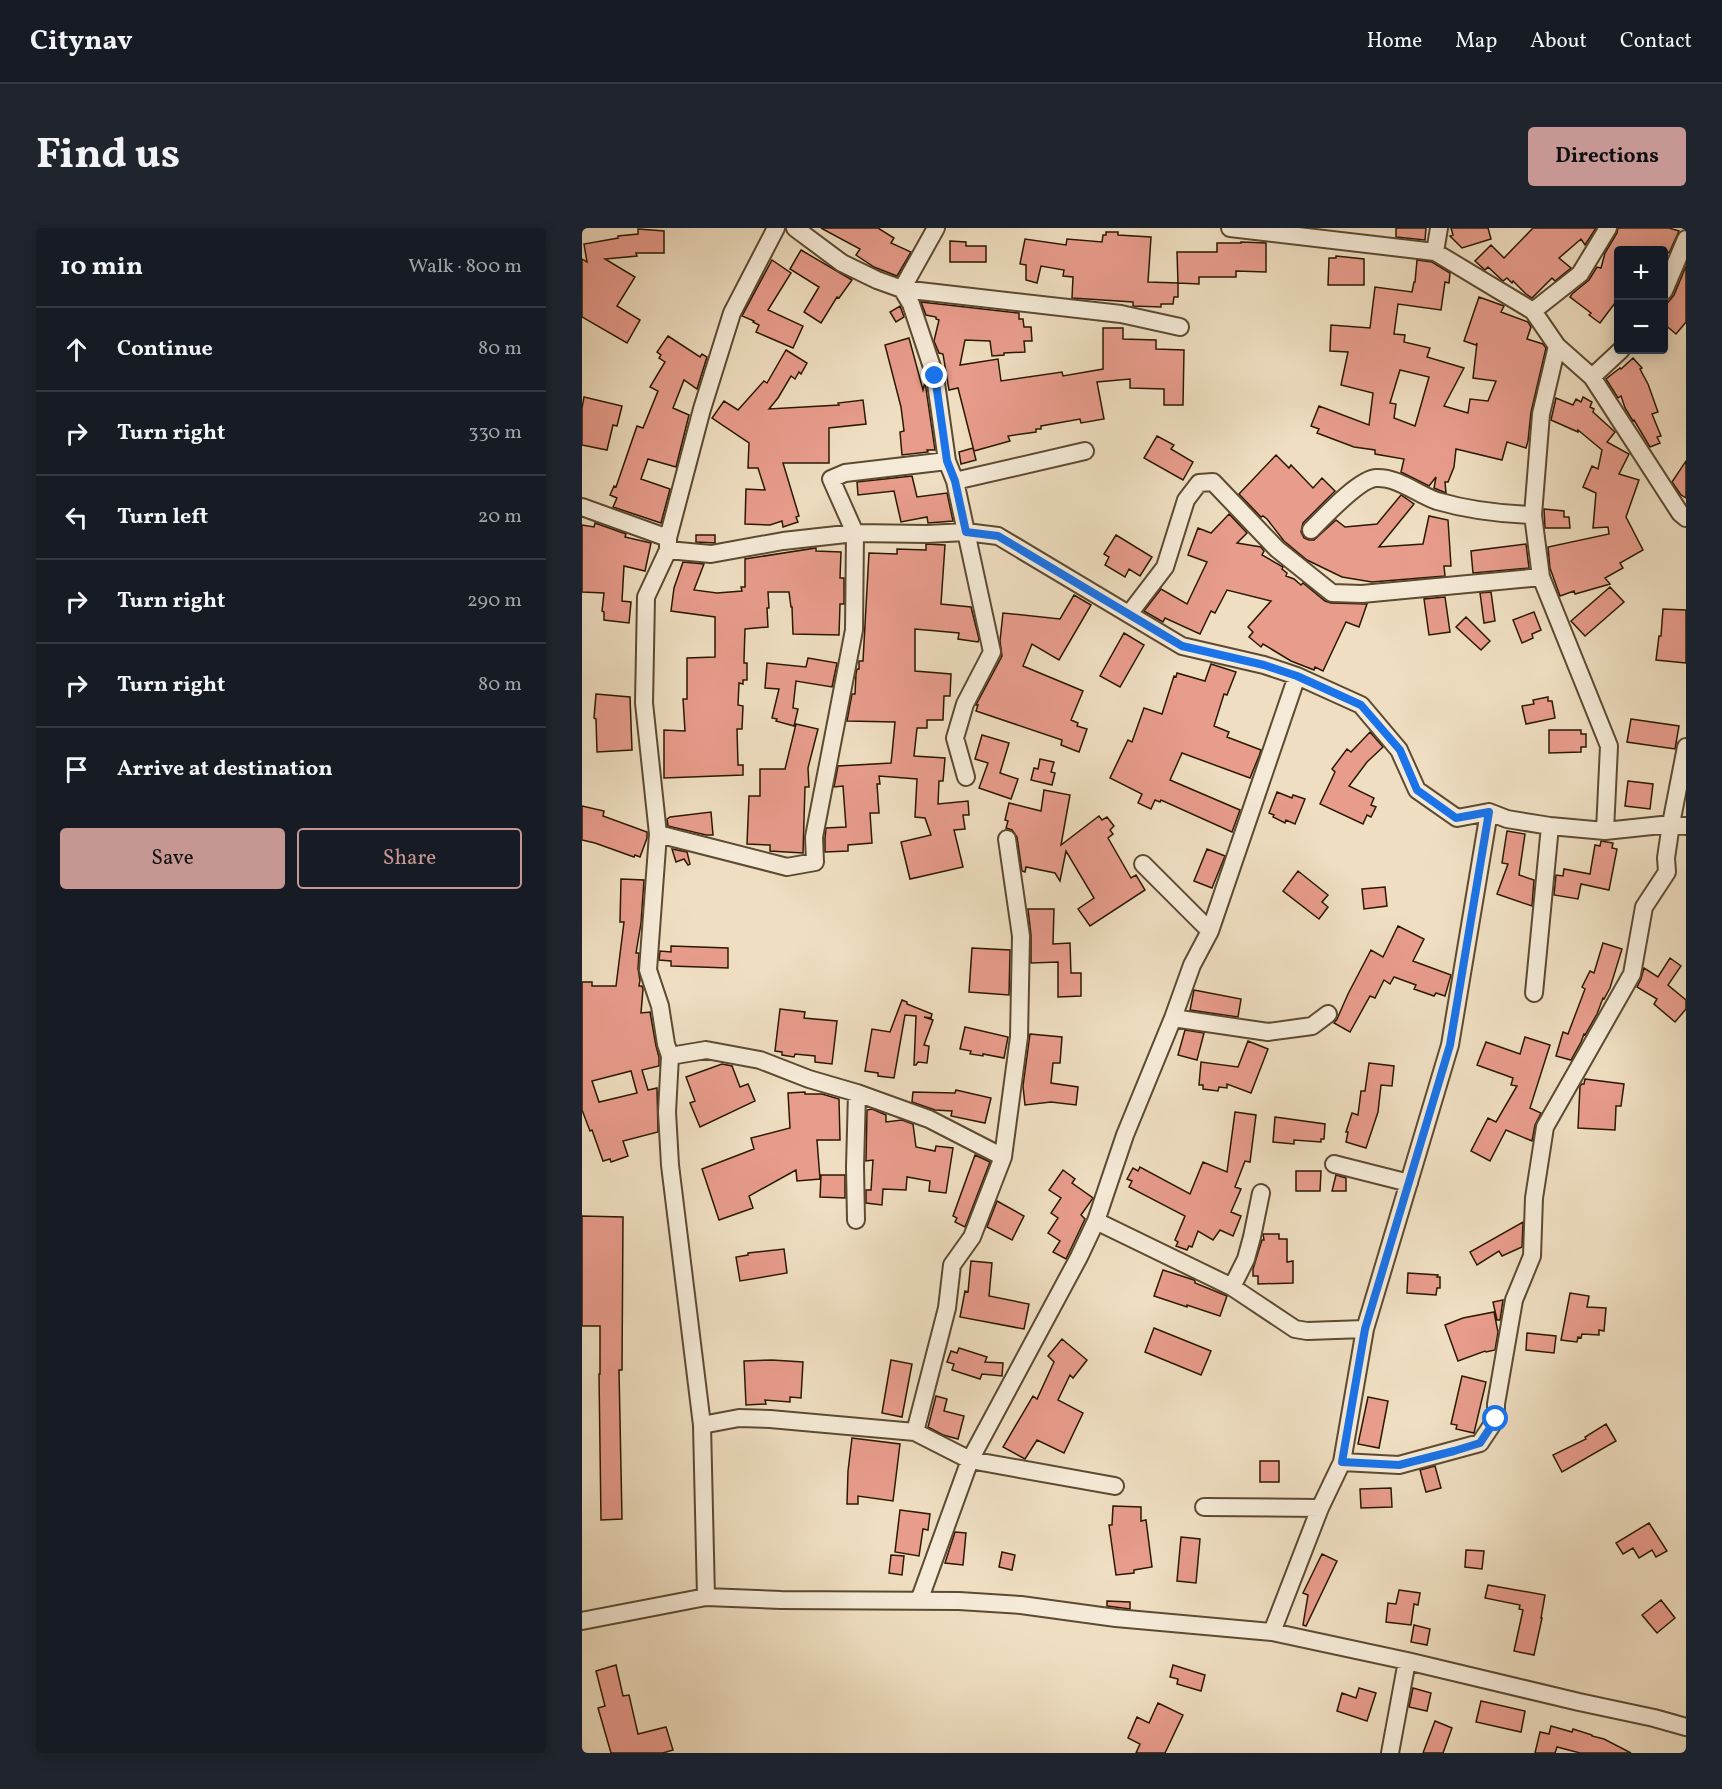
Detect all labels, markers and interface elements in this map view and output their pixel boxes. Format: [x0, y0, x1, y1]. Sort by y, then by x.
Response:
text: Citynav [30, 22, 133, 61]
text: Home [1367, 27, 1422, 56]
text: Map [1455, 27, 1497, 56]
text: About [1530, 27, 1587, 56]
text: Contact [1620, 27, 1692, 56]
text: Find us [36, 127, 180, 186]
button: Directions [1528, 127, 1686, 186]
map controls [1614, 246, 1668, 354]
button: + [1614, 246, 1668, 300]
text: 10 min [60, 249, 143, 285]
text: Walk · 800 m [408, 253, 522, 281]
button: − [1614, 300, 1668, 354]
icon: ahead [60, 333, 93, 366]
text: Continue [117, 334, 213, 365]
text: 80 m [478, 335, 522, 363]
route end [921, 362, 947, 388]
icon: right [60, 417, 93, 450]
text: Turn right [117, 418, 225, 449]
text: 330 m [468, 419, 522, 447]
icon: left [60, 501, 93, 534]
text: Turn left [117, 502, 208, 533]
text: 20 m [478, 503, 522, 531]
icon: right [60, 585, 93, 618]
text: Turn right [117, 586, 225, 617]
text: 290 m [467, 587, 522, 615]
icon: right [60, 669, 93, 702]
text: Turn right [117, 670, 225, 701]
text: 80 m [478, 671, 522, 699]
icon: arrive [60, 753, 93, 786]
text: Arrive at destination [117, 754, 333, 785]
button: Save [60, 828, 285, 889]
button: Share [297, 828, 522, 889]
route start [1482, 1405, 1508, 1431]

